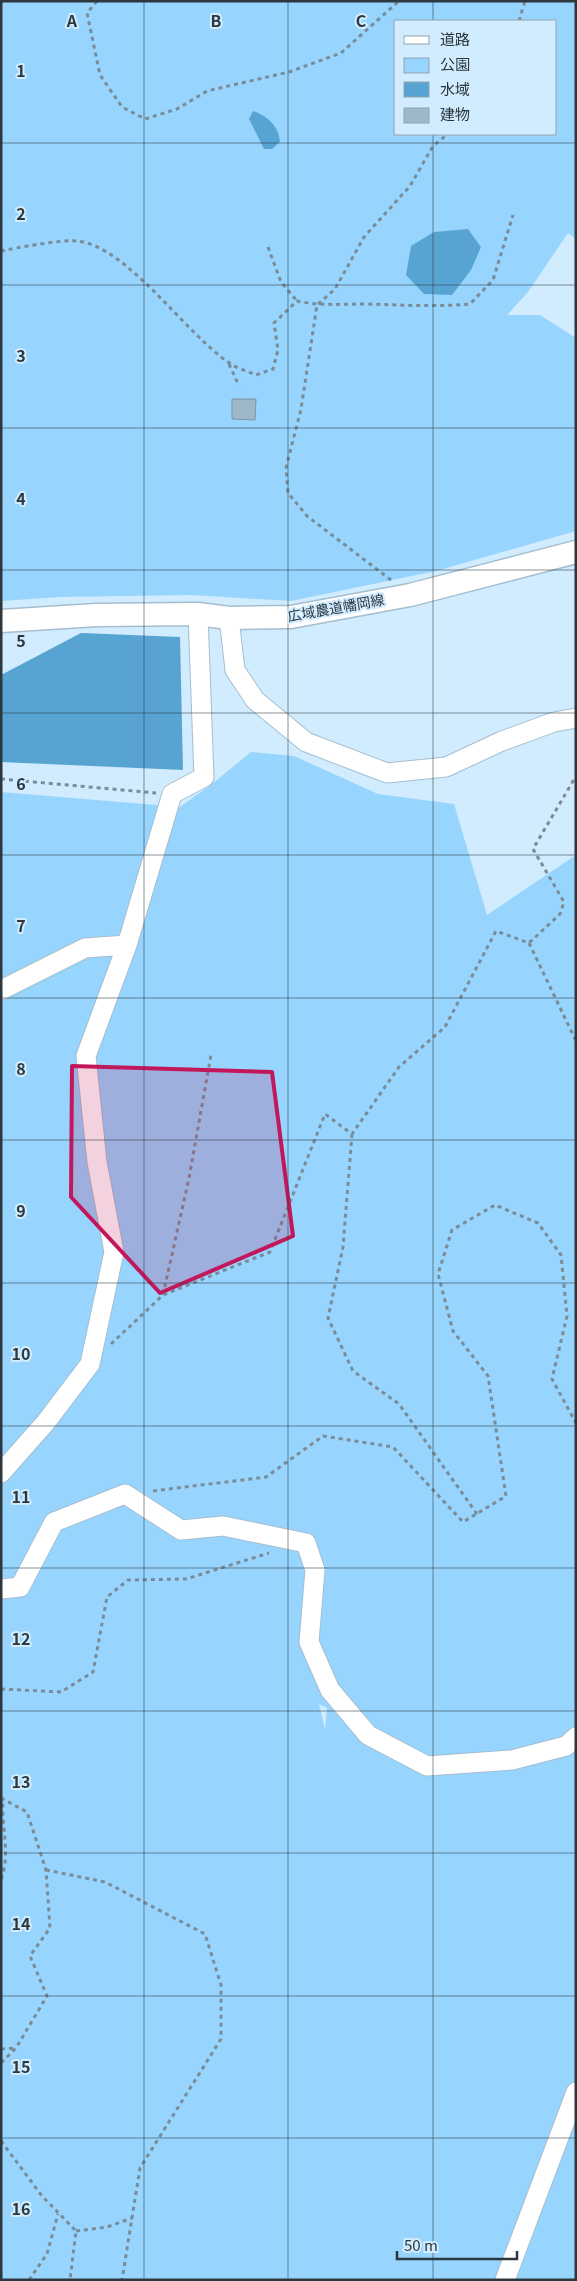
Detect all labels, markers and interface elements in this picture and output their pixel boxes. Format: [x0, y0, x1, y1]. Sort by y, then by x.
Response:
text: A [66, 8, 78, 32]
text: B [211, 8, 222, 32]
text: C [356, 8, 367, 32]
legend [394, 20, 557, 135]
text: 道路 [440, 28, 470, 49]
text: 公園 [440, 53, 470, 74]
text: 1 [16, 58, 26, 82]
text: 水域 [440, 78, 470, 99]
text: 建物 [440, 103, 470, 124]
text: 2 [16, 201, 26, 225]
text: 3 [16, 343, 26, 367]
text: 4 [16, 486, 26, 510]
street label: 広域農道幡岡線 [286, 589, 386, 625]
text: 5 [16, 628, 26, 652]
text: 6 [16, 771, 26, 795]
text: 7 [16, 913, 26, 937]
text: 8 [16, 1056, 26, 1080]
text: 9 [16, 1198, 26, 1222]
text: 10 [12, 1341, 30, 1365]
text: 11 [12, 1484, 30, 1508]
text: 12 [12, 1626, 30, 1650]
text: 13 [12, 1769, 30, 1793]
text: 14 [12, 1911, 30, 1935]
text: 15 [12, 2054, 30, 2078]
text: 16 [12, 2196, 30, 2220]
scale bar [397, 2228, 517, 2260]
text: 50 m [404, 2234, 438, 2255]

